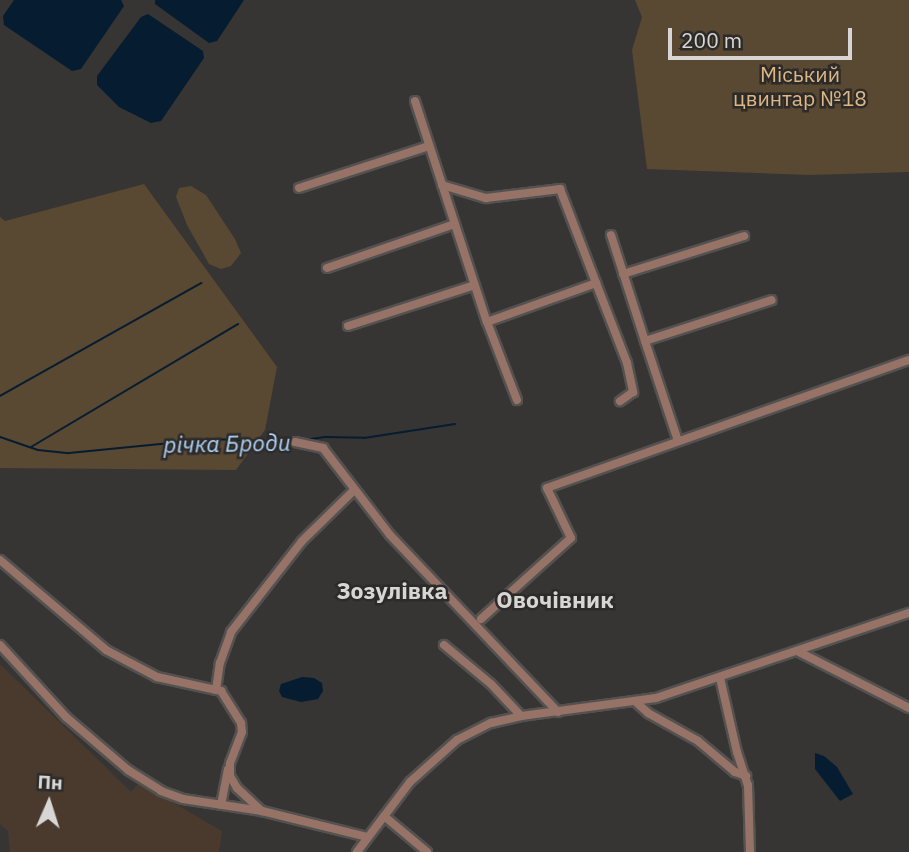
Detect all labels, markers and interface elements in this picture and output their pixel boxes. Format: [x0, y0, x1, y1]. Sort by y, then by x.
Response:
scale bar [671, 14, 855, 58]
text: 200 m [681, 26, 742, 54]
park label: Міський цвинтар №18 [733, 61, 867, 111]
water label: річка Броди [163, 428, 291, 458]
district label: Зозулівка [336, 576, 448, 604]
district label: Овочівник [496, 585, 614, 613]
north arrow [14, 768, 84, 838]
text: Пн [37, 769, 63, 795]

